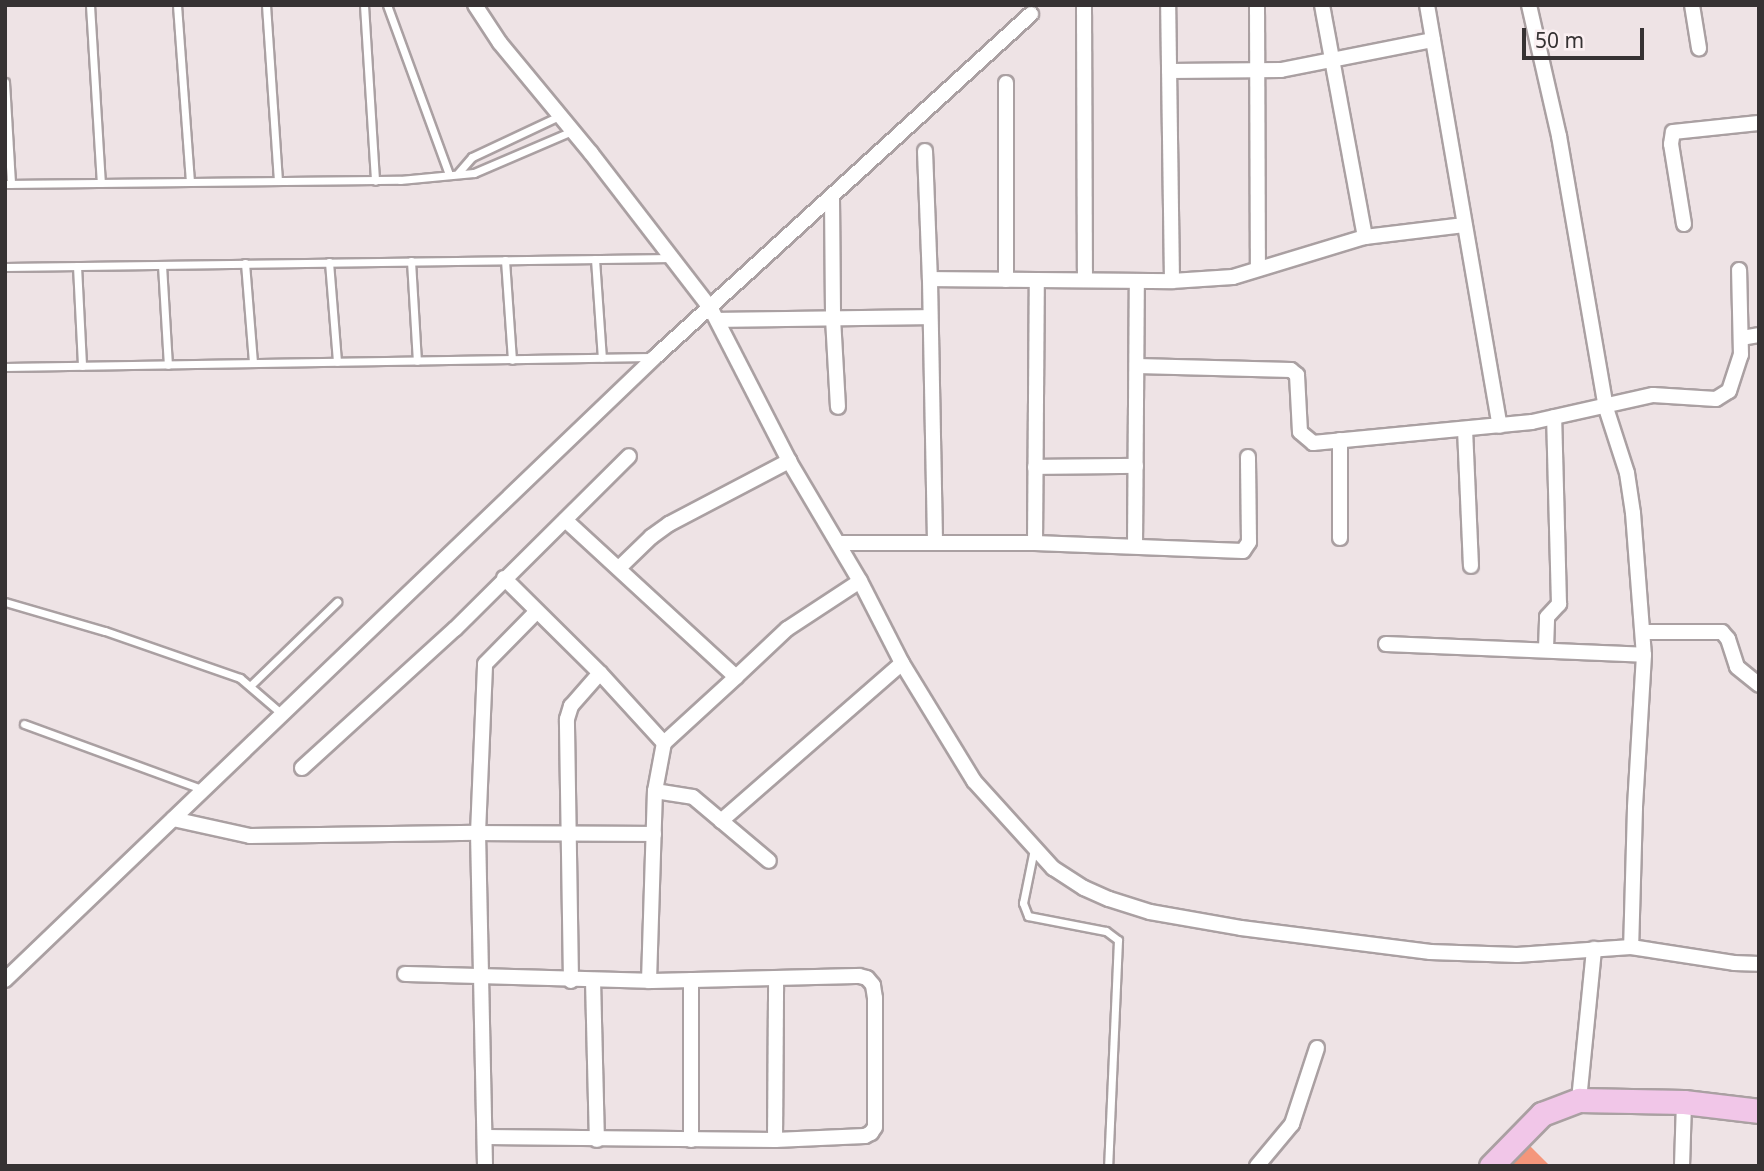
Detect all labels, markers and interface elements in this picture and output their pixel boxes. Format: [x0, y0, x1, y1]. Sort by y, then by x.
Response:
scale bar [1526, 14, 1648, 58]
text: 50 m [1535, 26, 1584, 54]

